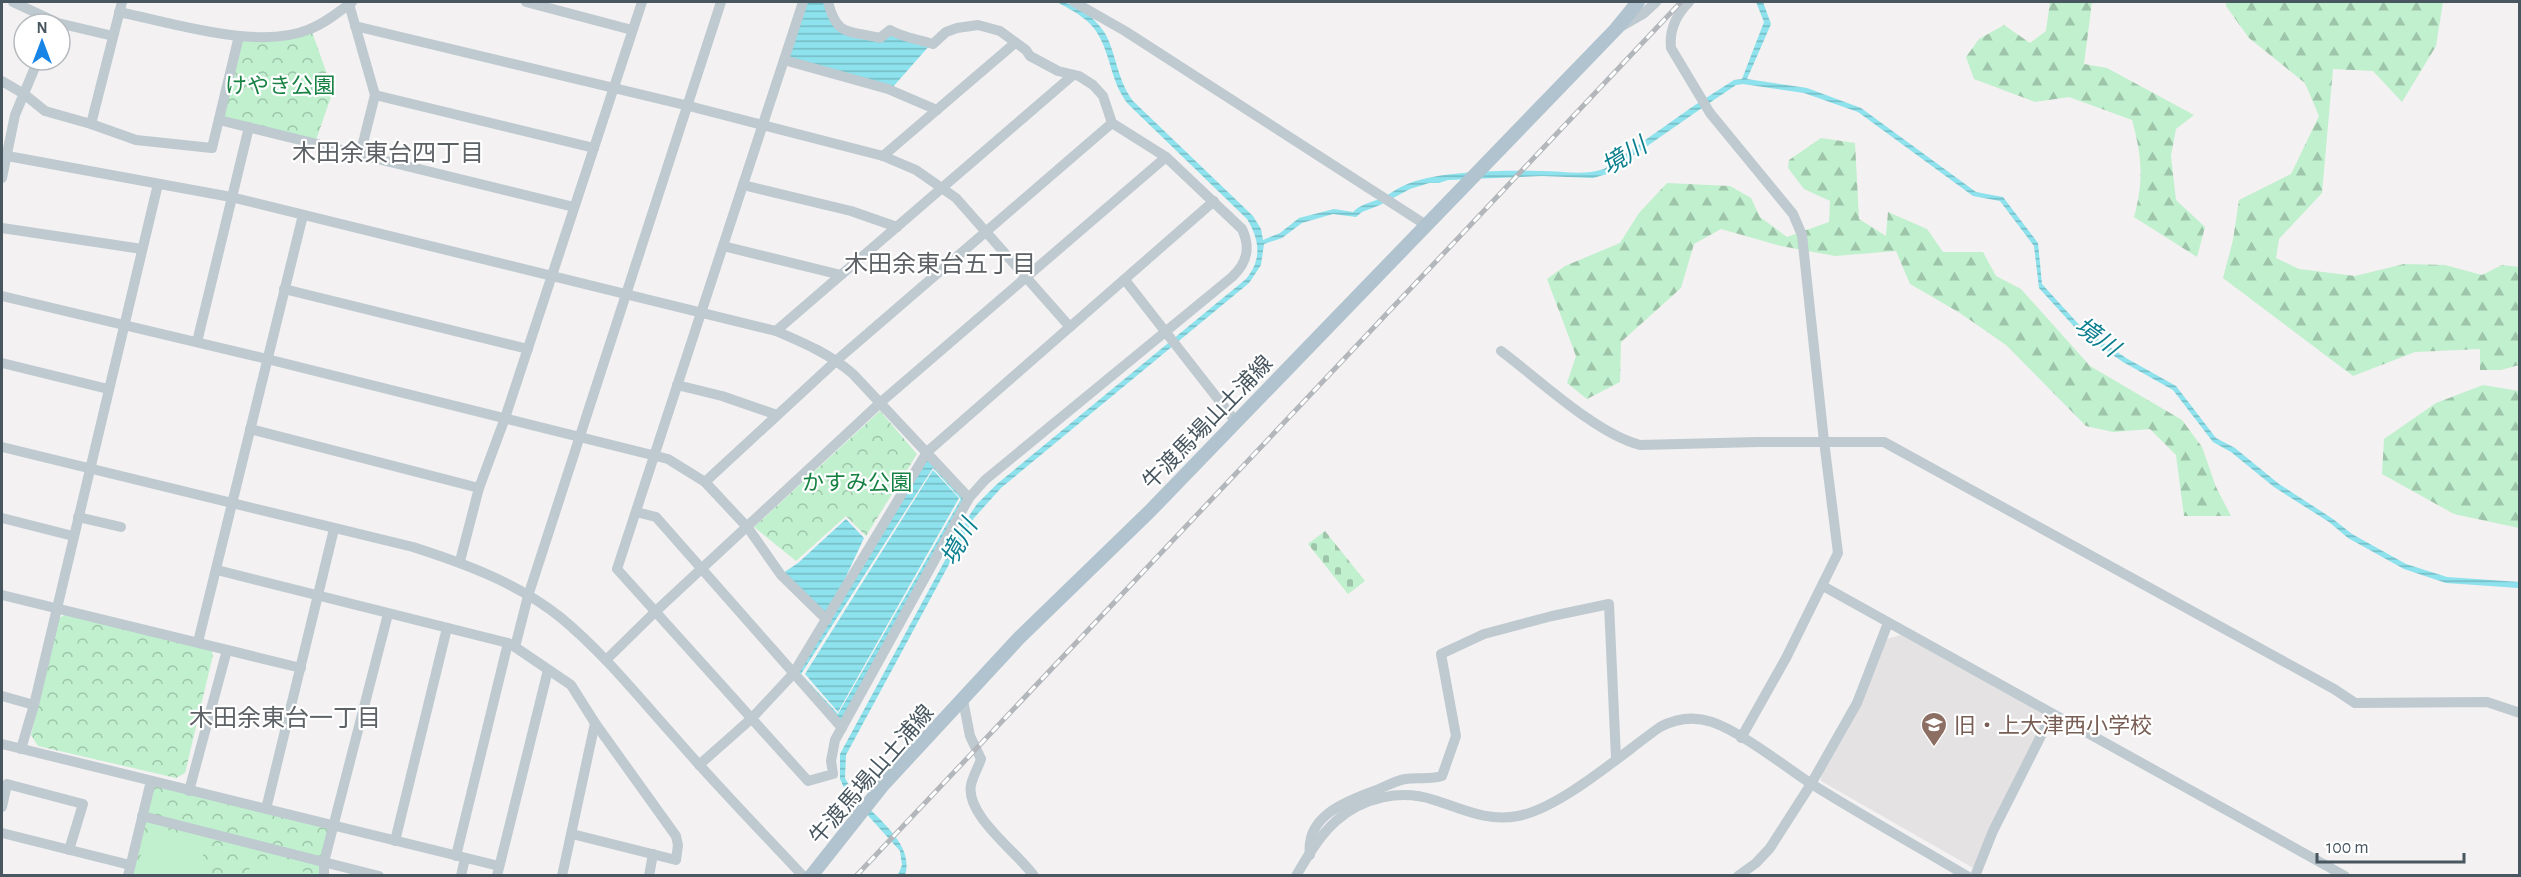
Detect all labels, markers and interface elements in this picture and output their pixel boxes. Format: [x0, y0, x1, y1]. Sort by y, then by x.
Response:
north arrow [12, 12, 72, 72]
text: N [36, 20, 48, 36]
park label: けやき公園 [225, 75, 335, 97]
water label: 境川 [1597, 131, 1654, 180]
district label: 木田余東台四丁目 [292, 140, 484, 166]
district label: 木田余東台五丁目 [844, 251, 1036, 277]
water label: 境川 [2070, 312, 2126, 363]
street label: 牛渡馬場山土浦線 [1138, 351, 1277, 494]
park label: かすみ公園 [802, 472, 912, 494]
water label: 境川 [936, 512, 983, 569]
street label: 牛渡馬場山土浦線 [805, 700, 938, 848]
district label: 木田余東台一丁目 [189, 705, 381, 731]
school or university icon: 旧・上大津西小学校 [1919, 710, 1949, 748]
place label: 旧・上大津西小学校 [1954, 714, 2152, 737]
scale bar [2317, 826, 2464, 864]
text: 100 m [2326, 839, 2369, 857]

